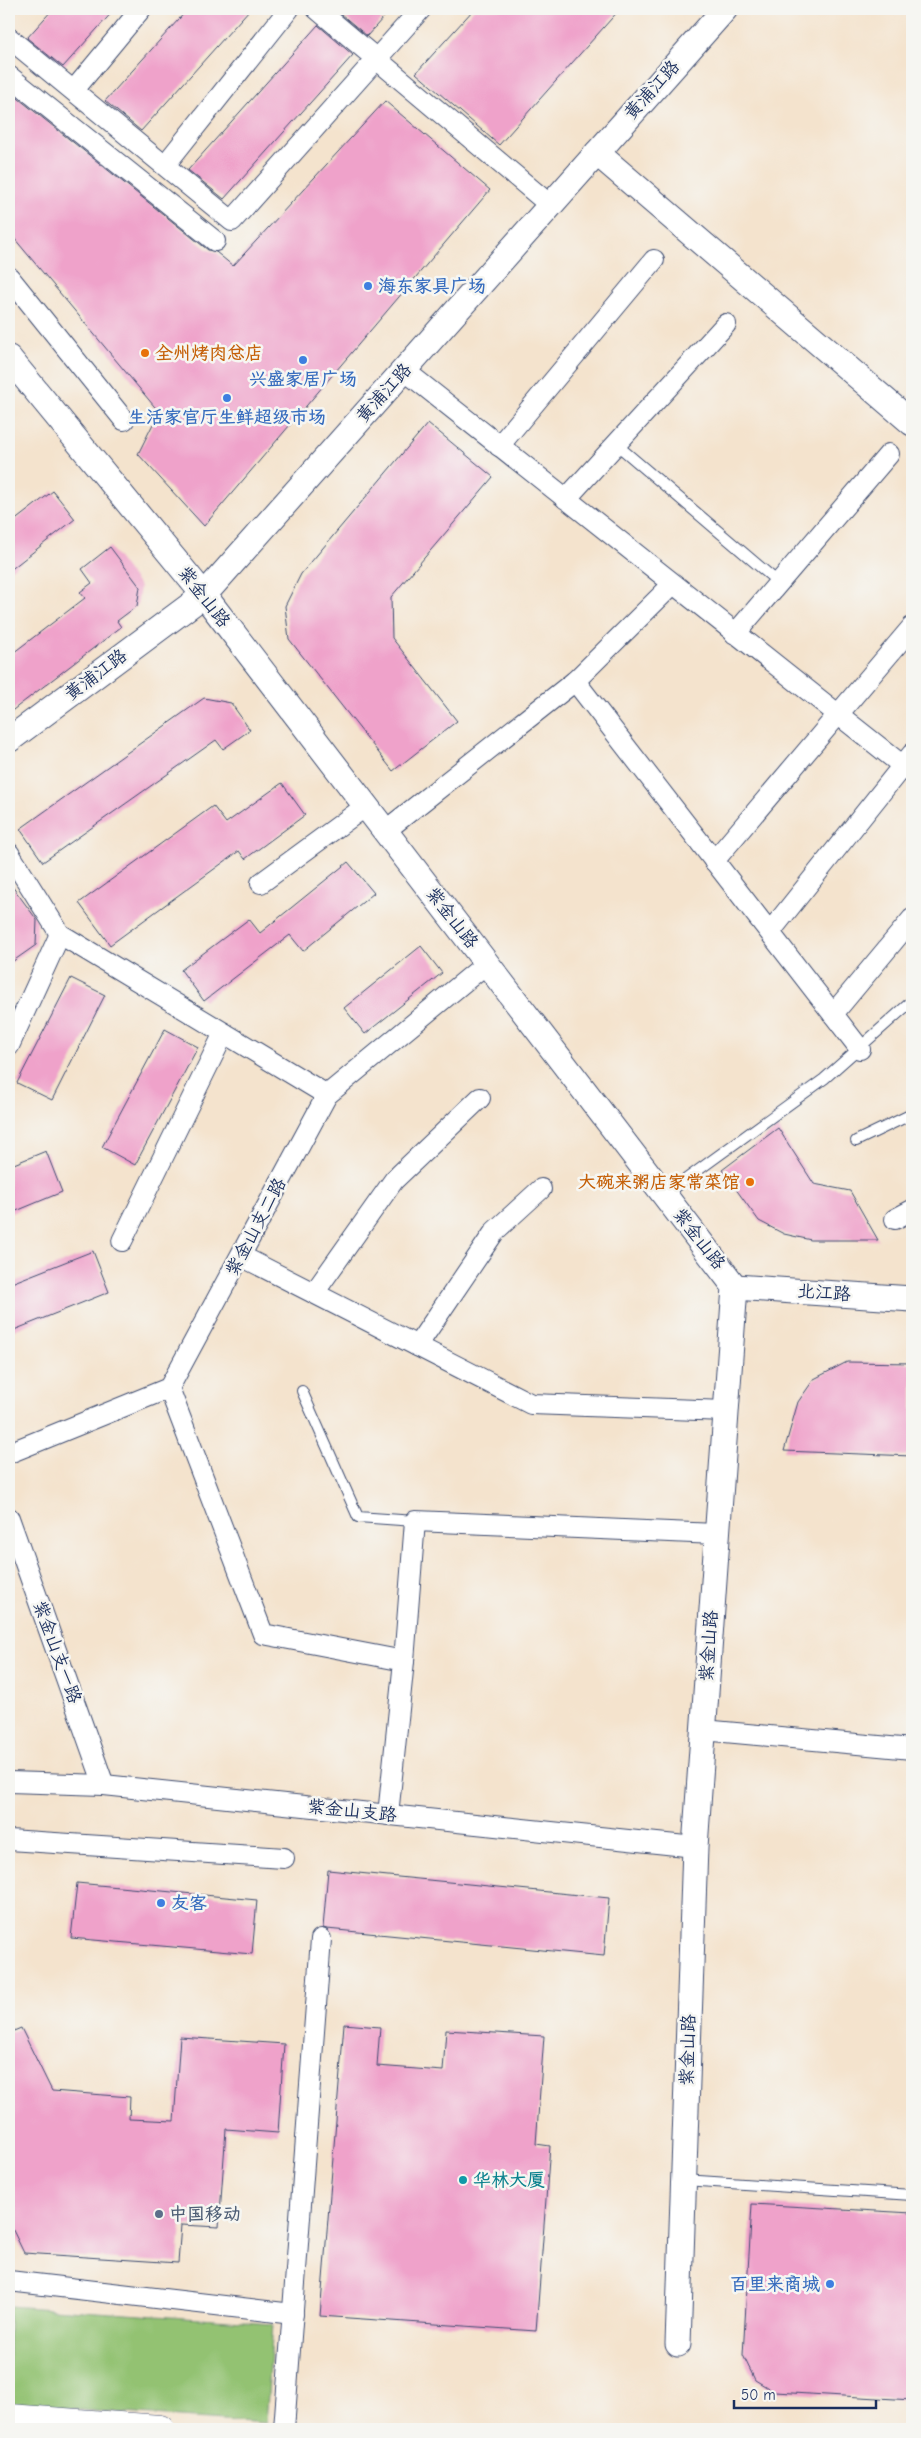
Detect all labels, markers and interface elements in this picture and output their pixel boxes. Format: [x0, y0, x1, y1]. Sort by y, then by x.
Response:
street label: 黄浦江路 [620, 56, 684, 124]
place label: 海东家具广场 [378, 276, 486, 297]
marker: 海东家具广场 [362, 280, 374, 292]
place label: 全州烤肉总店 [155, 343, 263, 364]
marker: 全州烤肉总店 [139, 347, 151, 359]
marker: 兴盛家居广场 [297, 354, 309, 366]
street label: 黄浦江路 [352, 359, 416, 427]
place label: 兴盛家居广场 [249, 369, 357, 390]
marker: 生活家官厅生鲜超级市场 [221, 392, 233, 404]
place label: 生活家官厅生鲜超级市场 [128, 407, 326, 428]
street label: 紫金山路 [174, 562, 234, 632]
street label: 黄浦江路 [61, 645, 131, 705]
street label: 紫金山路 [422, 883, 482, 953]
place label: 大碗来粥店家常菜馆 [578, 1172, 740, 1193]
street label: 紫金山支二路 [221, 1174, 291, 1280]
marker: 大碗来粥店家常菜馆 [744, 1176, 756, 1188]
street label: 紫金山路 [669, 1204, 729, 1274]
street label: 北江路 [796, 1281, 852, 1305]
street label: 紫金山支一路 [29, 1598, 85, 1706]
street label: 紫金山路 [696, 1609, 722, 1683]
street label: 紫金山支路 [306, 1796, 398, 1826]
place label: 友客 [171, 1893, 207, 1914]
marker: 友客 [155, 1897, 167, 1909]
street label: 紫金山路 [676, 2014, 700, 2086]
place label: 华林大厦 [473, 2170, 545, 2191]
marker: 华林大厦 [457, 2174, 469, 2186]
place label: 中国移动 [169, 2204, 241, 2225]
marker: 中国移动 [153, 2208, 165, 2220]
place label: 百里来商城 [730, 2274, 820, 2295]
marker: 百里来商城 [824, 2278, 836, 2290]
scale bar [734, 2378, 876, 2410]
text: 50 m [741, 2386, 776, 2404]

